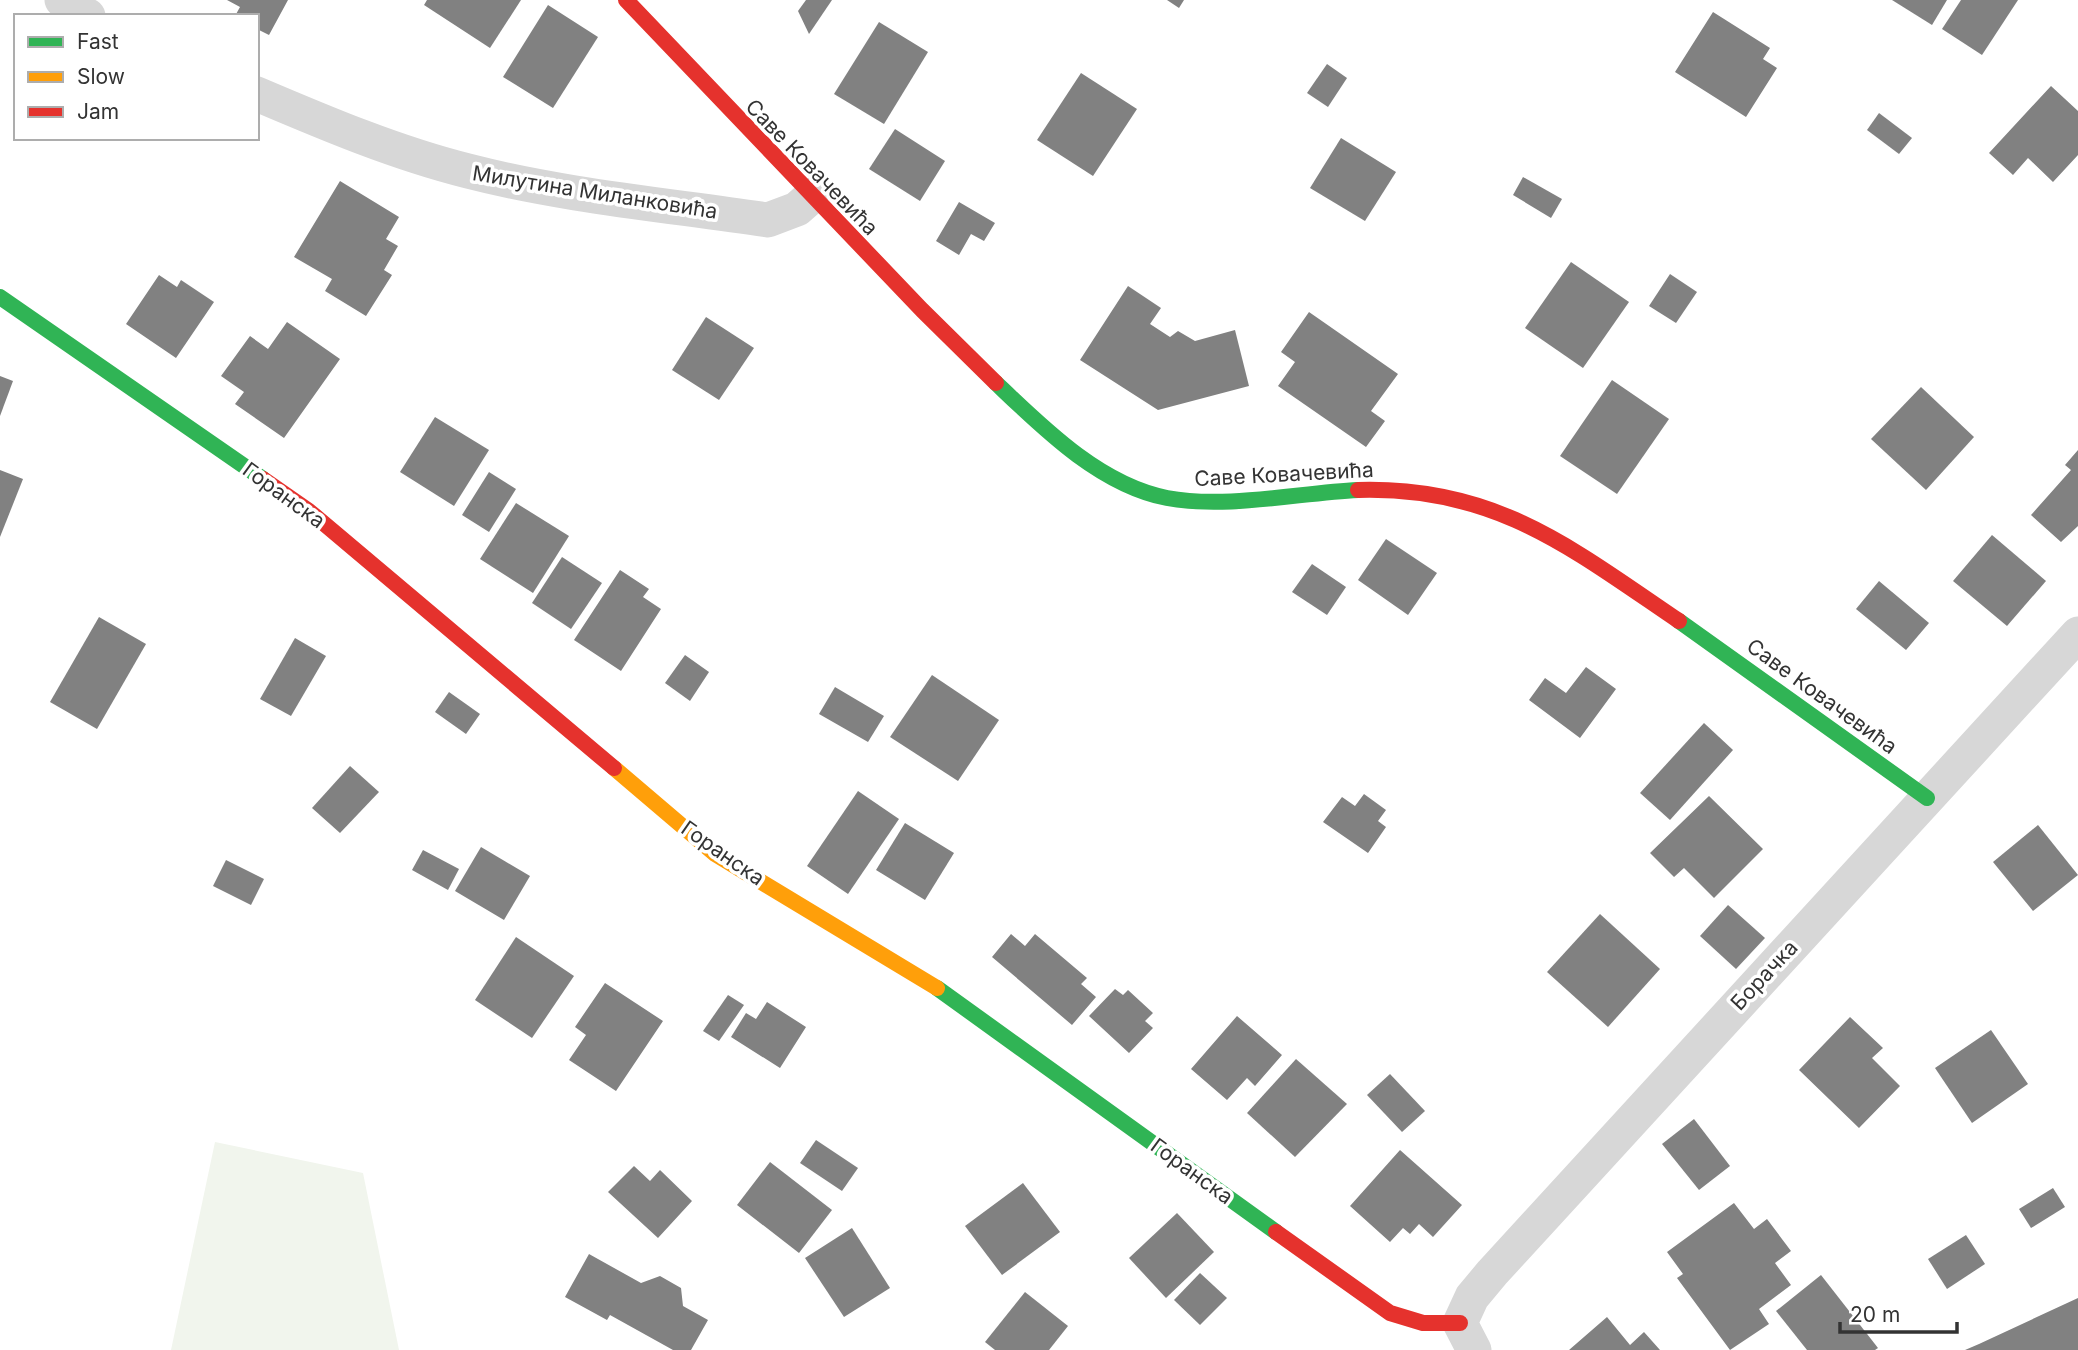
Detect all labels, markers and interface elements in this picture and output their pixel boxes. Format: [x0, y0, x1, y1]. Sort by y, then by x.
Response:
legend [14, 14, 259, 140]
text: Fast [77, 29, 119, 54]
text: Slow [77, 64, 125, 89]
street label: Саве Ковачевића [741, 94, 883, 240]
text: Jam [77, 99, 119, 124]
street label: Милутина Миланковића [471, 160, 719, 224]
street label: Горанска [238, 457, 330, 533]
street label: Саве Ковачевића [1194, 457, 1374, 491]
street label: Саве Ковачевића [1742, 633, 1902, 759]
street label: Горанска [677, 815, 769, 891]
street label: Борачка [1725, 935, 1803, 1015]
street label: Горанска [1146, 1133, 1238, 1209]
scale bar [1840, 1290, 1957, 1334]
text: 20 m [1850, 1302, 1900, 1327]

